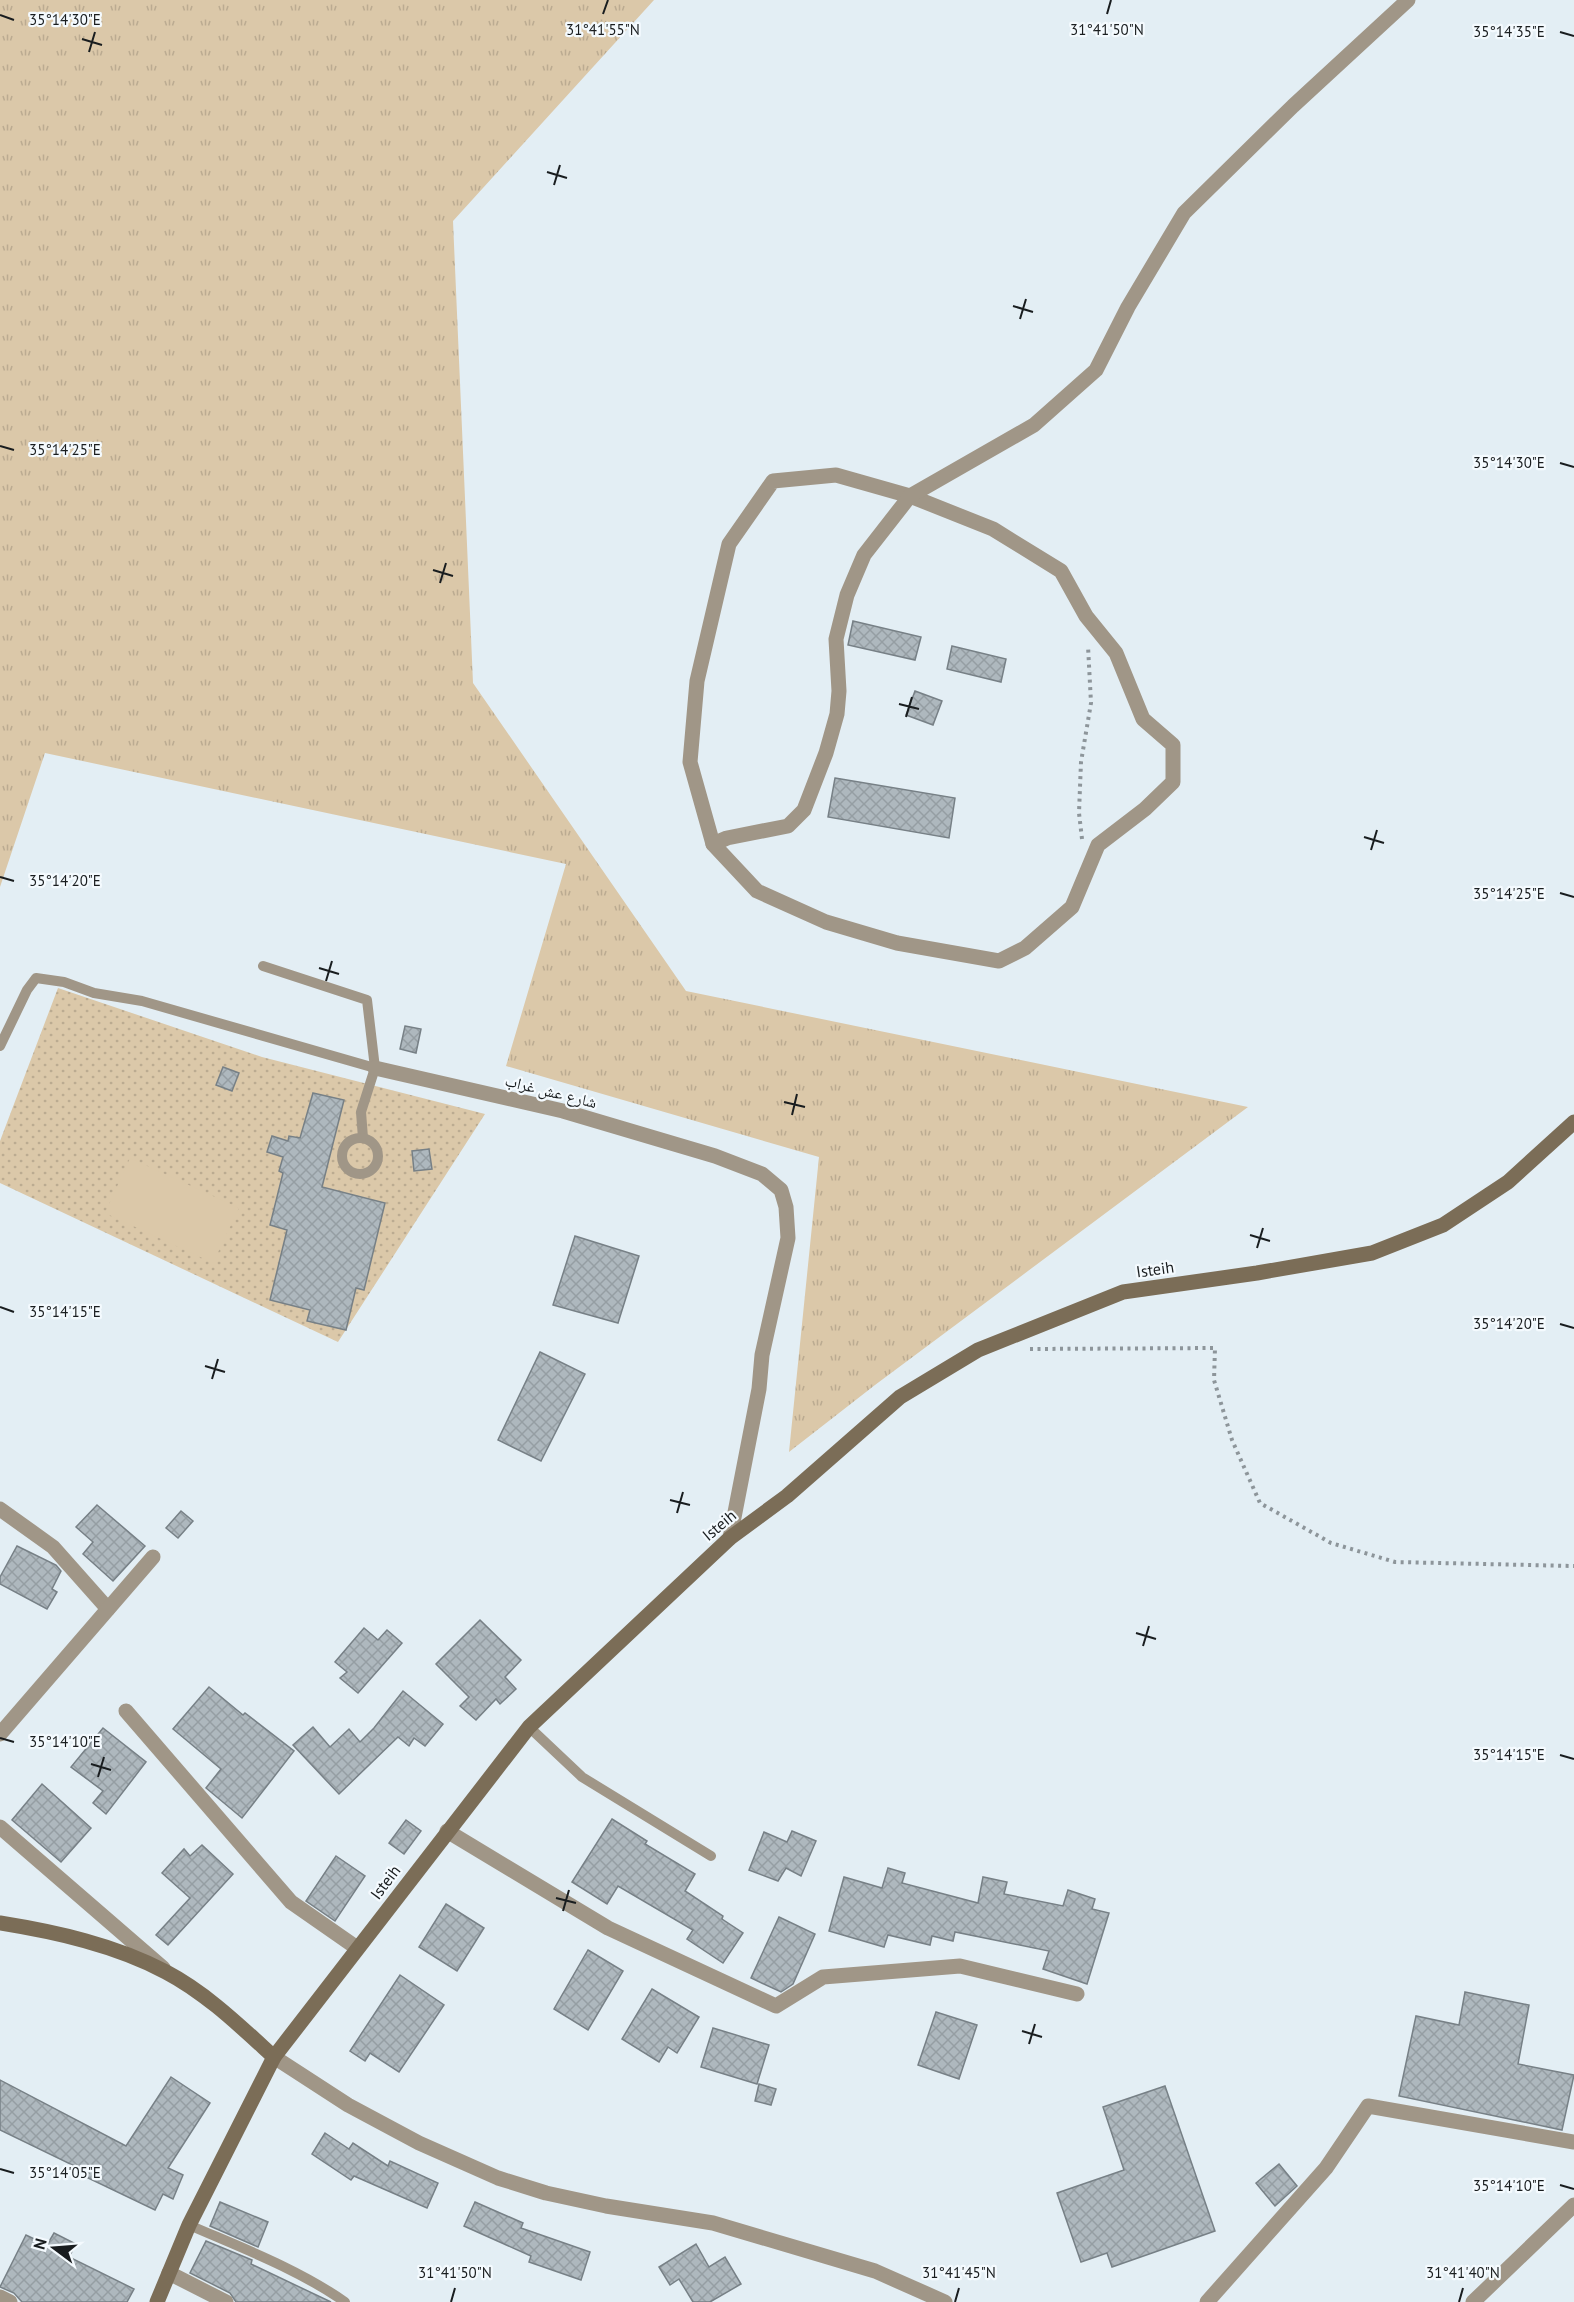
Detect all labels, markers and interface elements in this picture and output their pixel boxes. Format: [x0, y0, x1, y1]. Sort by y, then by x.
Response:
text: 35°14'30"E [29, 10, 101, 29]
text: 31°41'55"N [566, 20, 640, 39]
text: 31°41'50"N [1070, 20, 1144, 39]
text: 35°14'35"E [1473, 22, 1545, 41]
text: 35°14'25"E [29, 440, 101, 459]
text: 35°14'30"E [1473, 453, 1545, 472]
text: 35°14'20"E [29, 871, 101, 890]
text: 35°14'25"E [1473, 884, 1545, 903]
street label: شارع عش غراب [503, 1070, 599, 1113]
street label: Isteih [1135, 1256, 1175, 1282]
text: 35°14'15"E [29, 1302, 101, 1321]
text: 35°14'20"E [1473, 1314, 1545, 1333]
street label: Isteih [698, 1505, 740, 1545]
text: 35°14'10"E [29, 1732, 101, 1751]
text: 35°14'15"E [1473, 1745, 1545, 1764]
street label: Isteih [366, 1861, 404, 1903]
text: 35°14'05"E [29, 2163, 101, 2182]
text: 35°14'10"E [1473, 2176, 1545, 2195]
north arrow [24, 2218, 84, 2278]
text: N [29, 2236, 51, 2252]
text: 31°41'50"N [418, 2263, 492, 2282]
text: 31°41'45"N [922, 2263, 996, 2282]
text: 31°41'40"N [1426, 2263, 1500, 2282]

